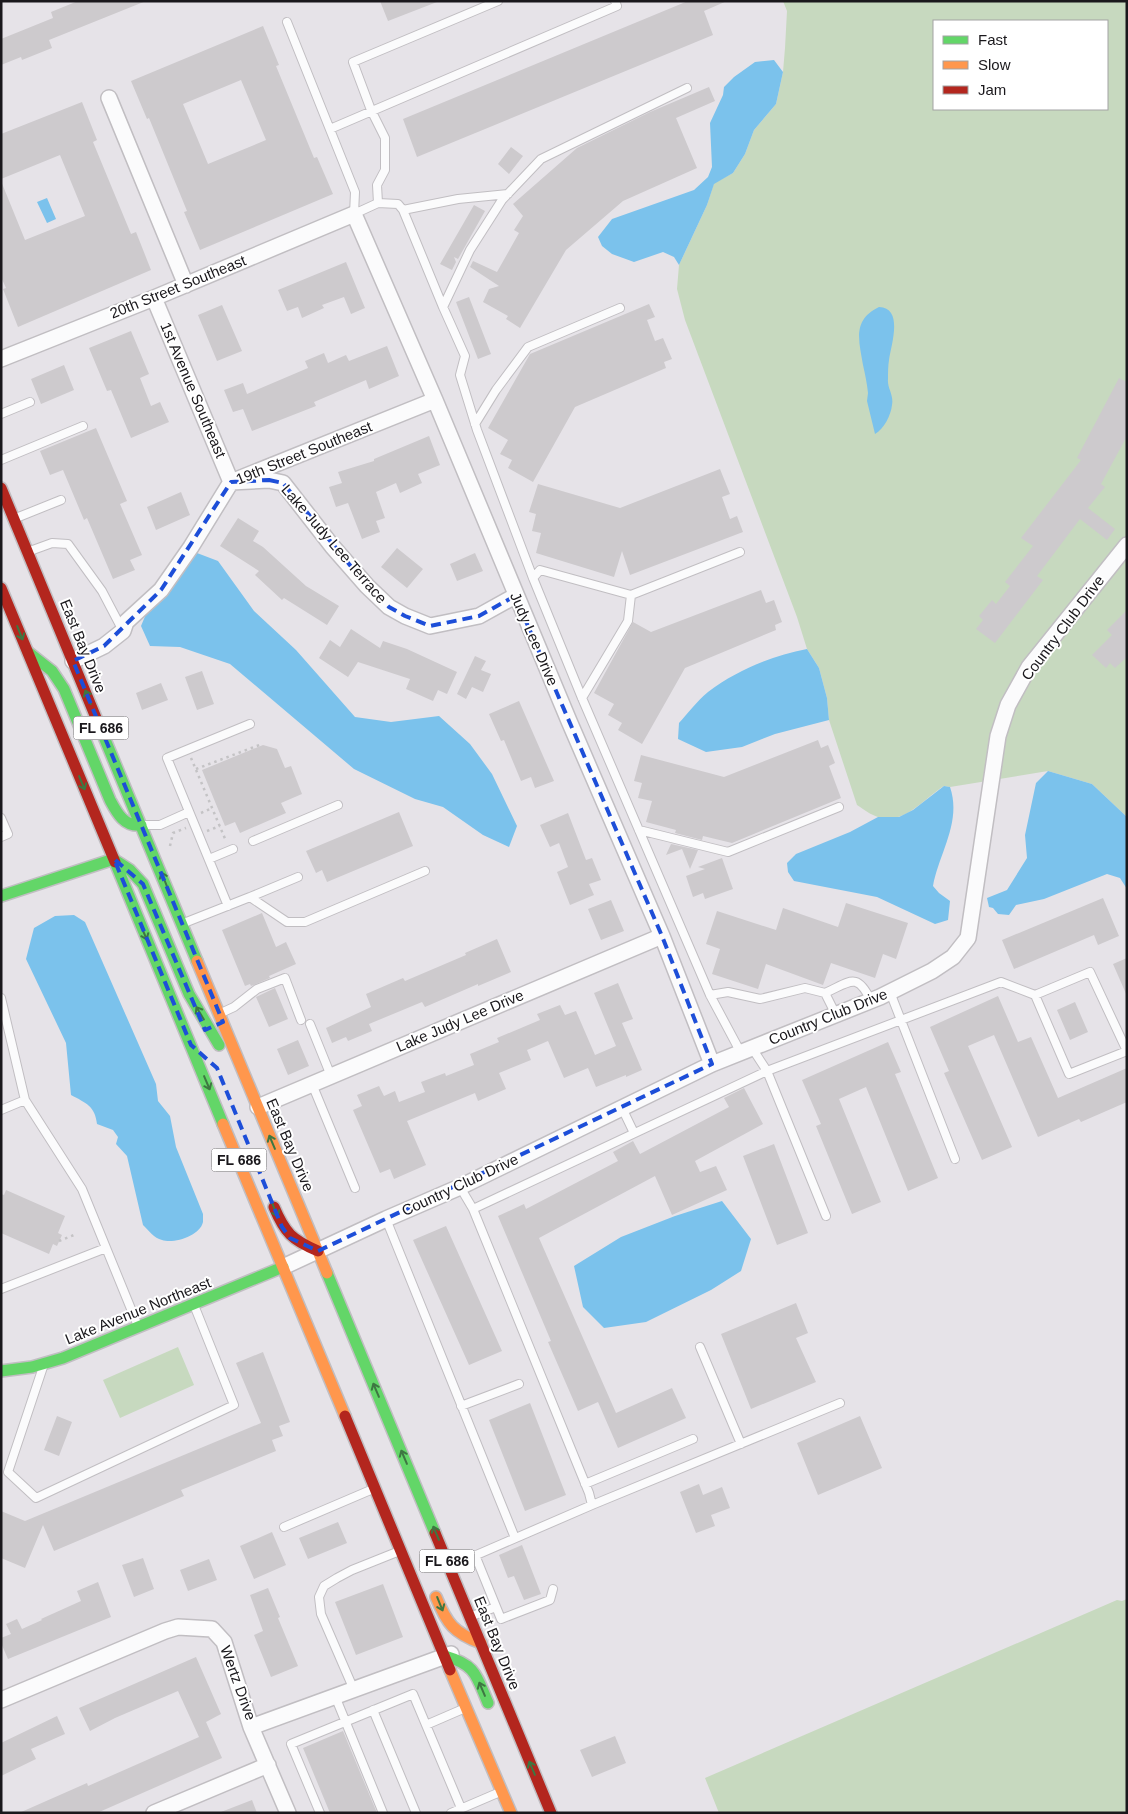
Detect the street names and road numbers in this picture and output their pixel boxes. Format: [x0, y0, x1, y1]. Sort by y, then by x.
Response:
street label: 20th Street Southeast [107, 251, 249, 322]
street label: 1st Avenue Southeast [157, 319, 230, 461]
street label: 19th Street Southeast [233, 417, 375, 488]
street label: Lake Judy Lee Terrace [278, 481, 390, 606]
street label: Country Club Drive [1018, 572, 1108, 683]
street label: Judy Lee Drive [507, 589, 562, 688]
street label: East Bay Drive [57, 597, 110, 695]
road number: FL 686 [74, 716, 128, 740]
street label: Country Club Drive [766, 985, 890, 1048]
street label: Lake Judy Lee Drive [394, 986, 526, 1055]
street label: East Bay Drive [263, 1096, 318, 1194]
road number: FL 686 [212, 1148, 266, 1172]
street label: Country Club Drive [399, 1150, 521, 1219]
street label: Lake Avenue Northeast [62, 1273, 214, 1348]
road number: FL 686 [420, 1550, 474, 1572]
street label: East Bay Drive [471, 1594, 524, 1692]
street label: Wertz Drive [217, 1643, 260, 1722]

